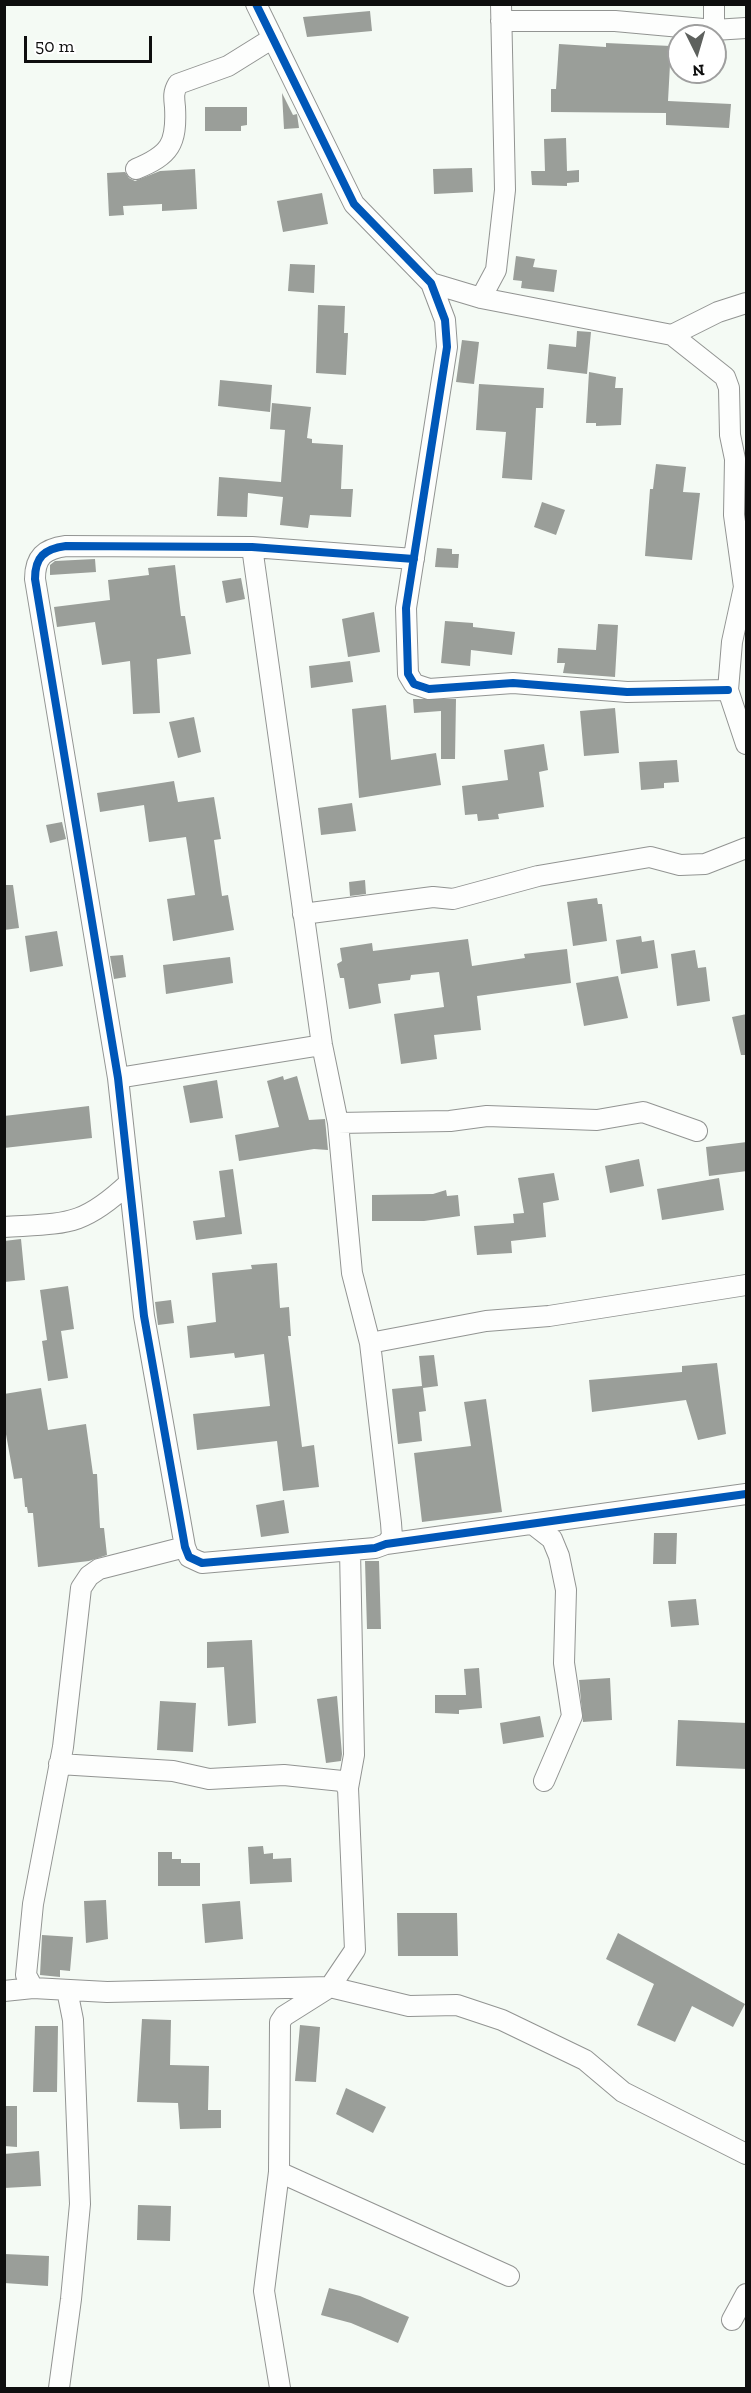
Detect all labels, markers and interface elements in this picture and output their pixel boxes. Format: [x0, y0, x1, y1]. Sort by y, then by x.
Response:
scale bar [27, 24, 154, 62]
north arrow [667, 24, 727, 84]
text: 50 m [35, 35, 74, 57]
text: N [692, 60, 705, 80]

